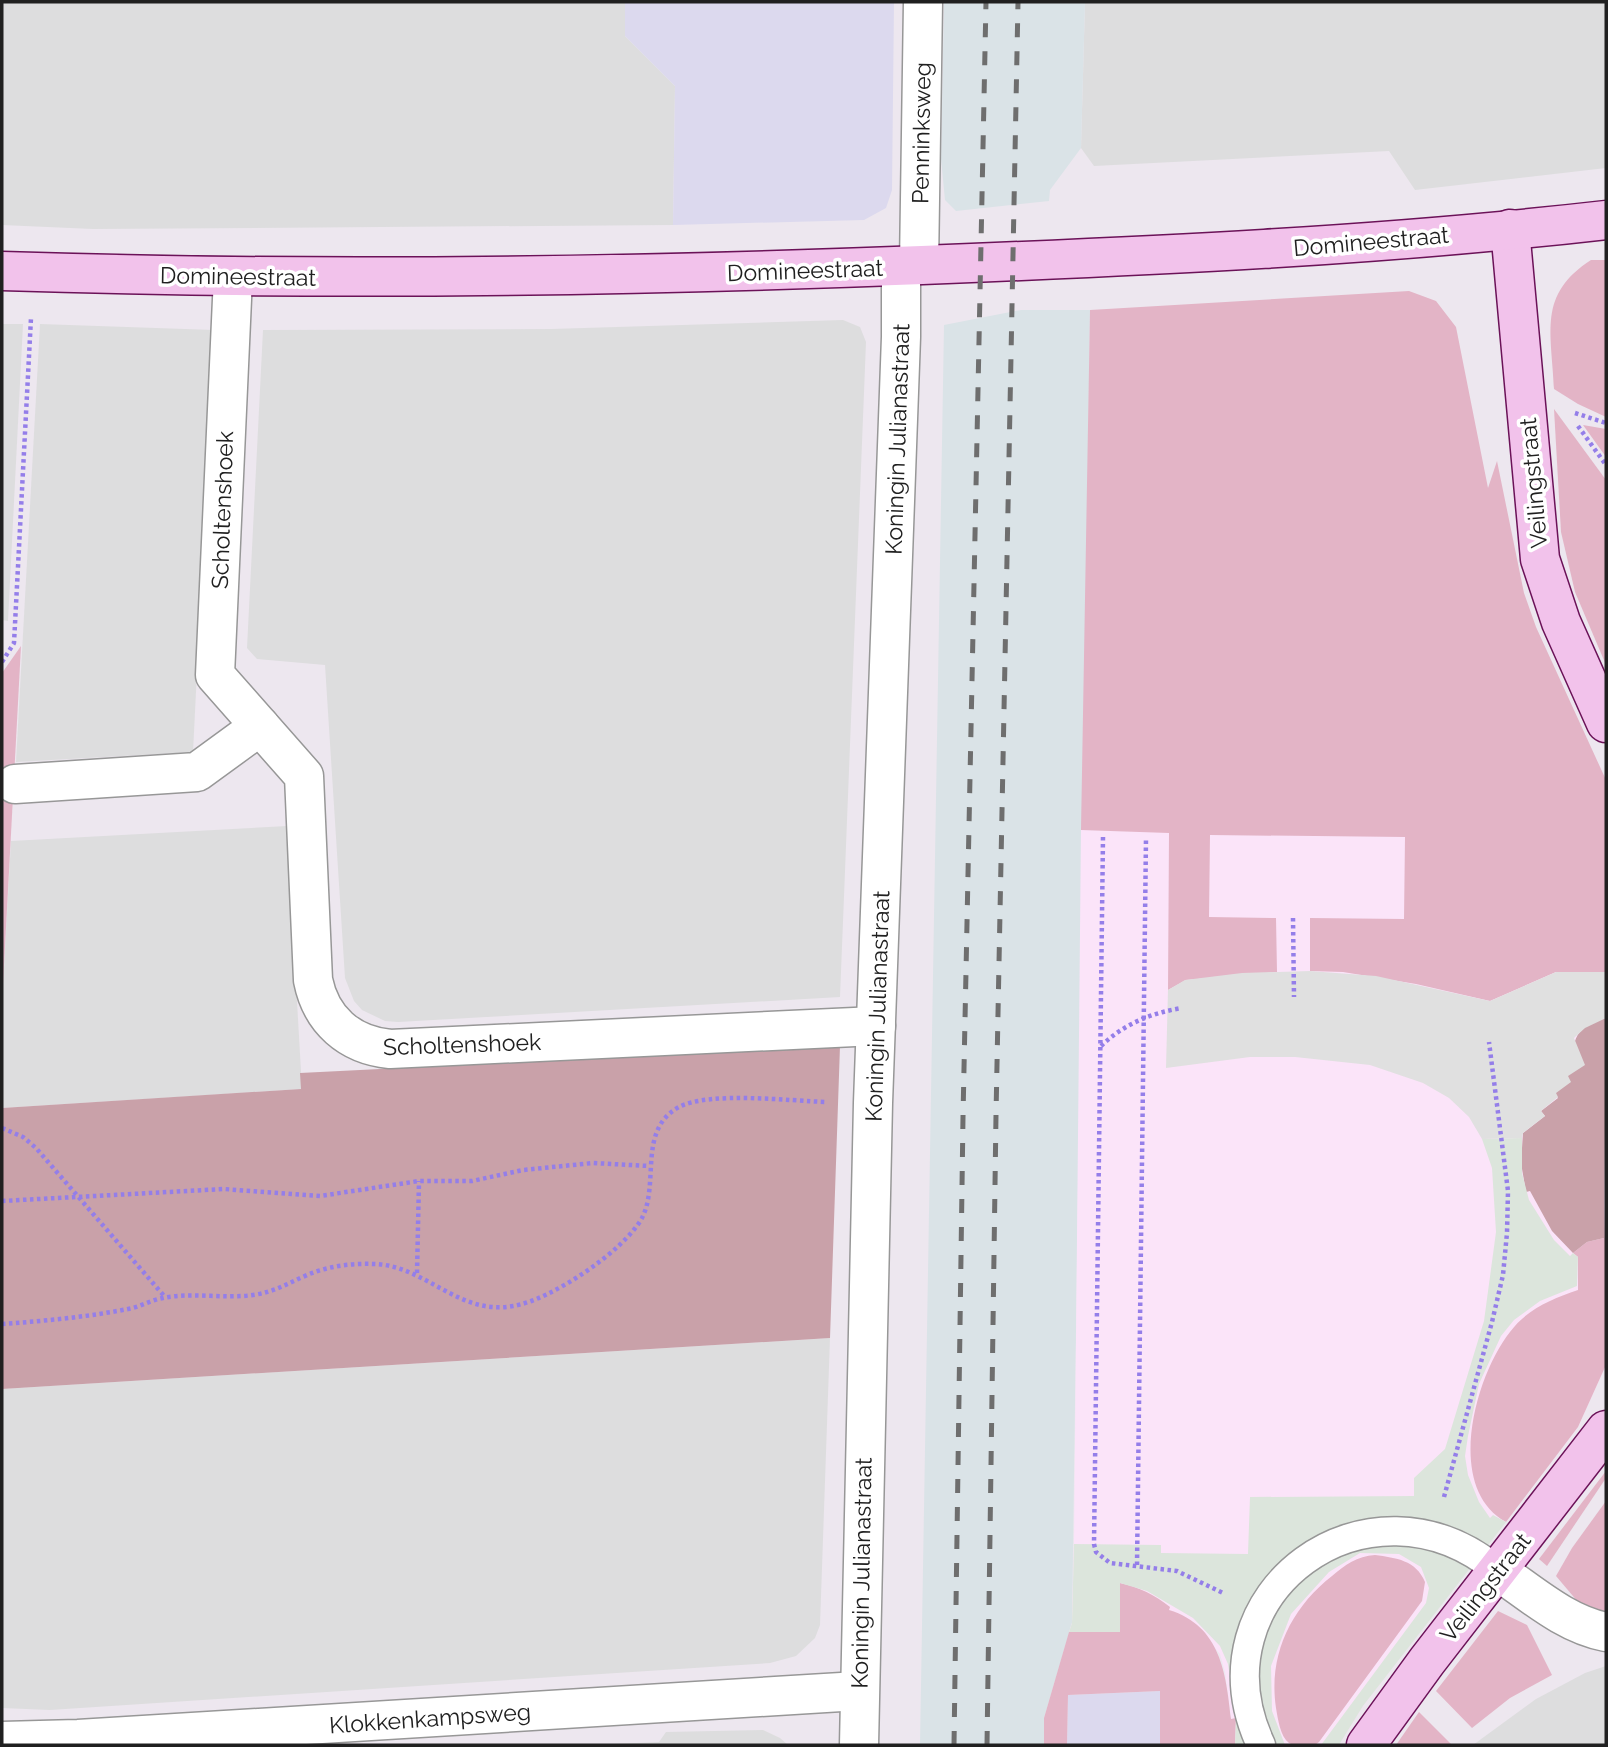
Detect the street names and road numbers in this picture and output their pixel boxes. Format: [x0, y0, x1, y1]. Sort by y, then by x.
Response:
street label: Penninksweg [906, 62, 936, 204]
street label: Domineestraat [1292, 221, 1450, 261]
street label: Domineestraat [726, 254, 884, 286]
street label: Domineestraat [160, 261, 317, 291]
street label: Koningin Julianastraat [879, 323, 915, 555]
street label: Veilingstraat [1514, 416, 1552, 549]
street label: Scholtenshoek [206, 430, 238, 590]
street label: Koningin Julianastraat [859, 890, 895, 1122]
street label: Scholtenshoek [382, 1028, 542, 1060]
street label: Koningin Julianastraat [845, 1457, 877, 1689]
street label: Veilingstraat [1434, 1527, 1536, 1647]
street label: Klokkenkampsweg [328, 1697, 532, 1739]

